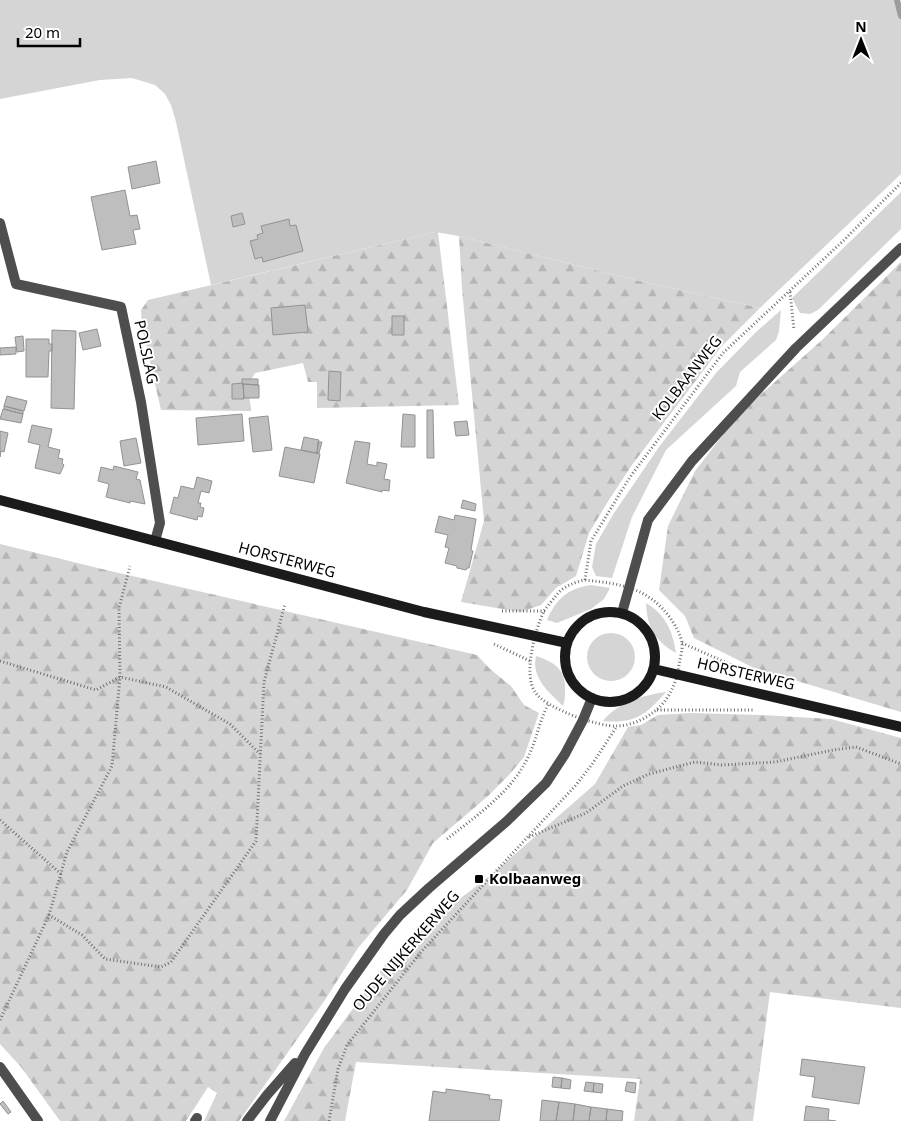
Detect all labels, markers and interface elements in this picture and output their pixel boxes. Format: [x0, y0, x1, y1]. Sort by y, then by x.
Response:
scale bar [18, 15, 80, 47]
north arrow [836, 15, 886, 65]
text: N [855, 17, 867, 36]
text: 20 m [25, 22, 60, 42]
street label: POLSLAG [130, 318, 164, 386]
street label: KOLBAANWEG [647, 331, 726, 424]
street label: HORSTERWEG [237, 536, 338, 582]
street label: HORSTERWEG [695, 652, 797, 694]
place label: Kolbaanweg [489, 868, 581, 888]
marker: Kolbaanweg [473, 873, 485, 885]
street label: OUDE NIJKERKERWEG [347, 886, 463, 1015]

